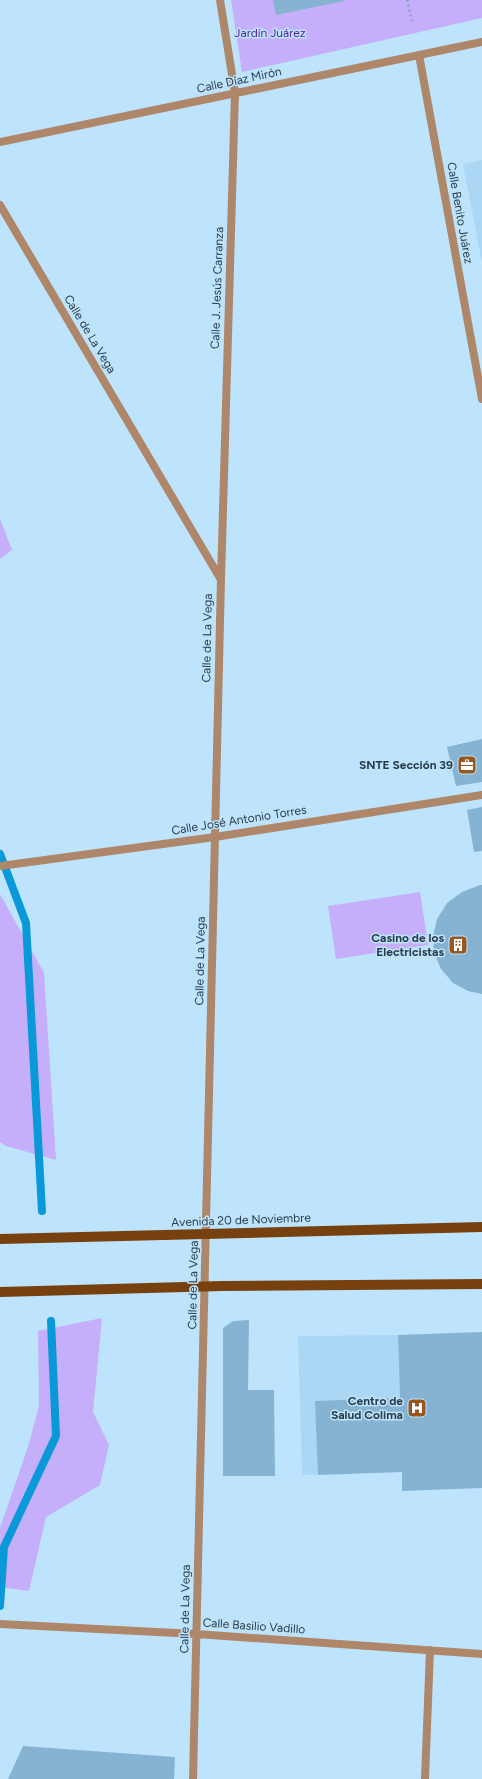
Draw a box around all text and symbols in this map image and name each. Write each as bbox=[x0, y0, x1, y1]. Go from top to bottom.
park label: Jardín Juárez bbox=[234, 26, 306, 40]
street label: Calle Díaz Mirón bbox=[195, 64, 283, 96]
street label: Calle Benito Juárez bbox=[444, 161, 476, 265]
street label: Calle J. Jesús Carranza bbox=[208, 227, 226, 349]
street label: Calle de La Vega bbox=[61, 292, 119, 376]
street label: Calle de La Vega bbox=[199, 593, 215, 683]
office icon: SNTE Sección 39 bbox=[456, 754, 478, 776]
place label: SNTE Sección 39 bbox=[359, 758, 453, 772]
street label: Calle José Antonio Torres bbox=[170, 802, 308, 838]
street label: Calle de La Vega bbox=[192, 916, 208, 1006]
place label: Casino de los Electricistas bbox=[371, 931, 444, 959]
building icon: Casino de los Electricistas bbox=[447, 934, 469, 956]
street label: Avenida 20 de Noviembre bbox=[171, 1211, 311, 1229]
street label: Calle de La Vega bbox=[185, 1240, 201, 1330]
place label: Centro de Salud Colima bbox=[331, 1394, 403, 1422]
hospital icon: Centro de Salud Colima bbox=[406, 1397, 428, 1419]
street label: Calle de La Vega bbox=[177, 1564, 193, 1654]
street label: Calle Basilio Vadillo bbox=[202, 1615, 306, 1637]

